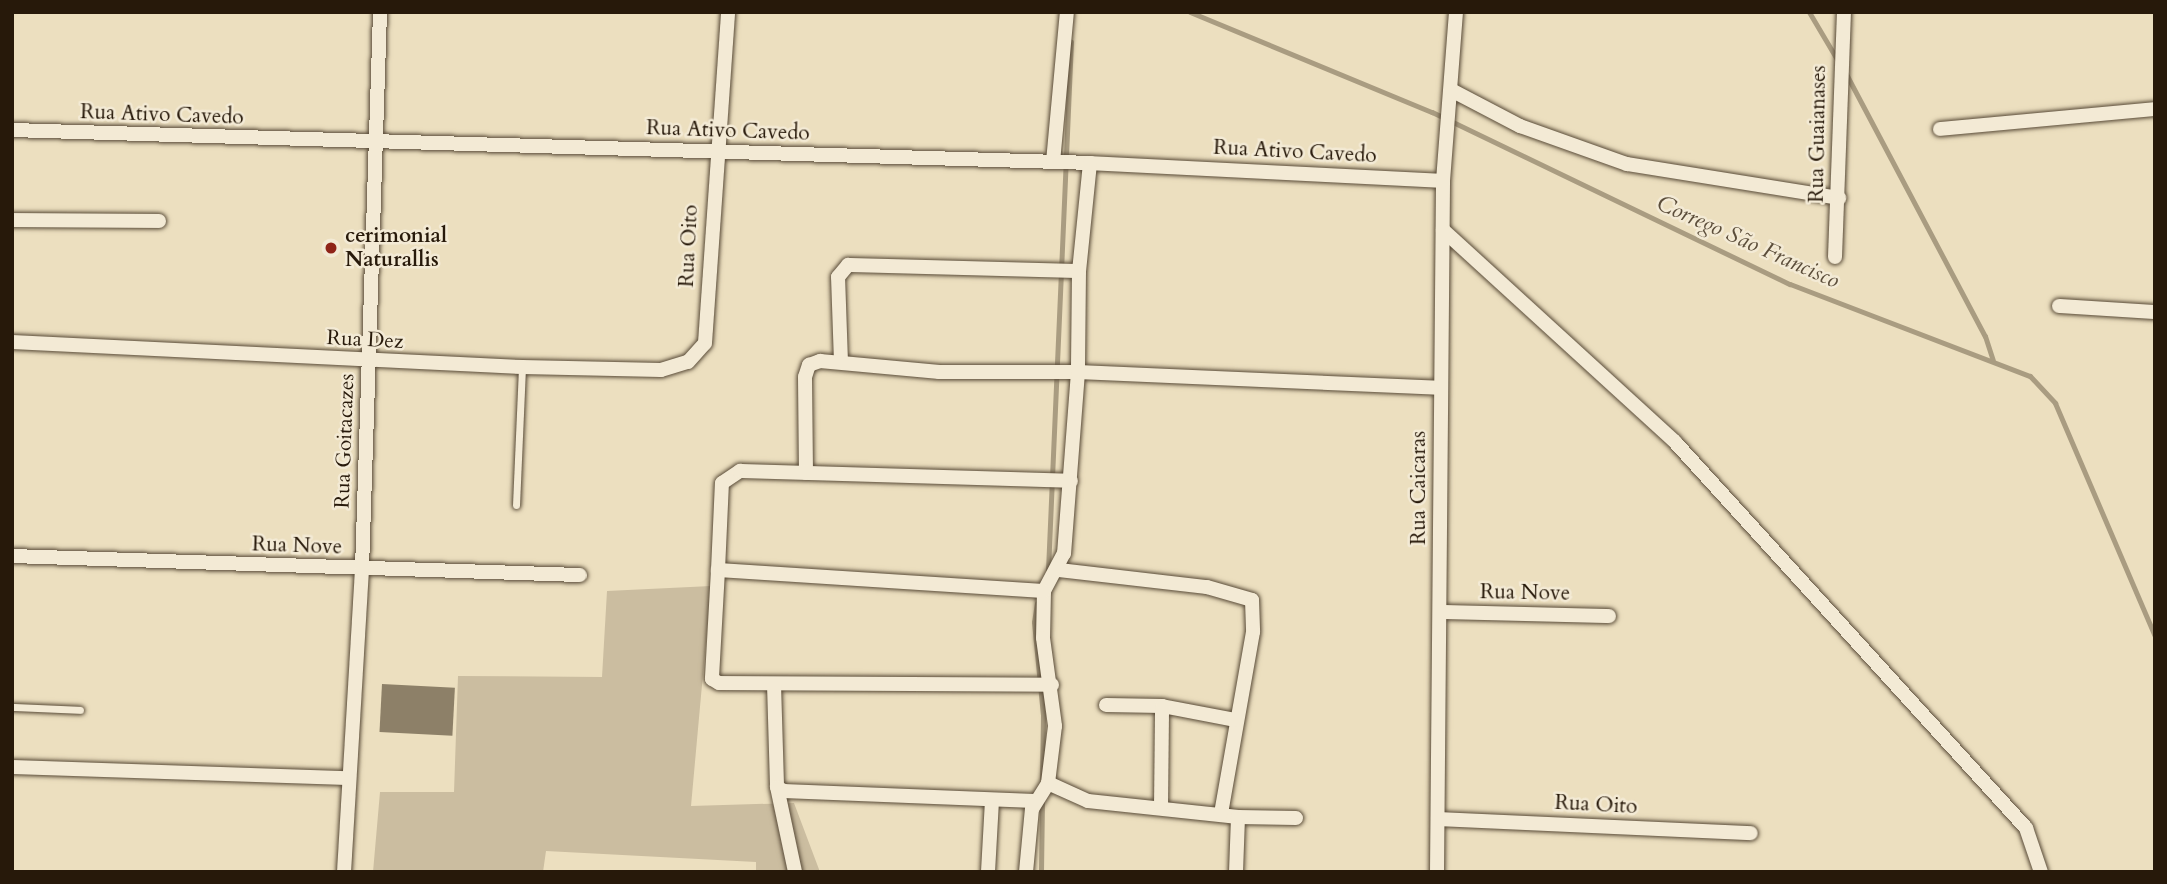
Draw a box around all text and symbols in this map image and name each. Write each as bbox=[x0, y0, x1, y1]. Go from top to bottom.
street label: Rua Guaianases bbox=[1804, 65, 1832, 203]
street label: Rua Ativo Cavedo bbox=[80, 100, 244, 130]
street label: Rua Ativo Cavedo bbox=[646, 116, 810, 146]
street label: Rua Ativo Cavedo bbox=[1213, 135, 1377, 169]
water label: Corrego São Francisco bbox=[1652, 189, 1844, 295]
street label: Rua Oito bbox=[674, 204, 704, 288]
place label: cerimonial Naturallis bbox=[345, 223, 447, 273]
marker: cerimonial Naturallis bbox=[323, 240, 339, 256]
street label: Rua Dez bbox=[326, 325, 404, 355]
street label: Rua Goitacazes bbox=[330, 373, 360, 509]
street label: Rua Caicaras bbox=[1406, 431, 1432, 545]
street label: Rua Nove bbox=[251, 532, 343, 560]
street label: Rua Nove bbox=[1480, 580, 1570, 606]
street label: Rua Oito bbox=[1554, 790, 1638, 820]

